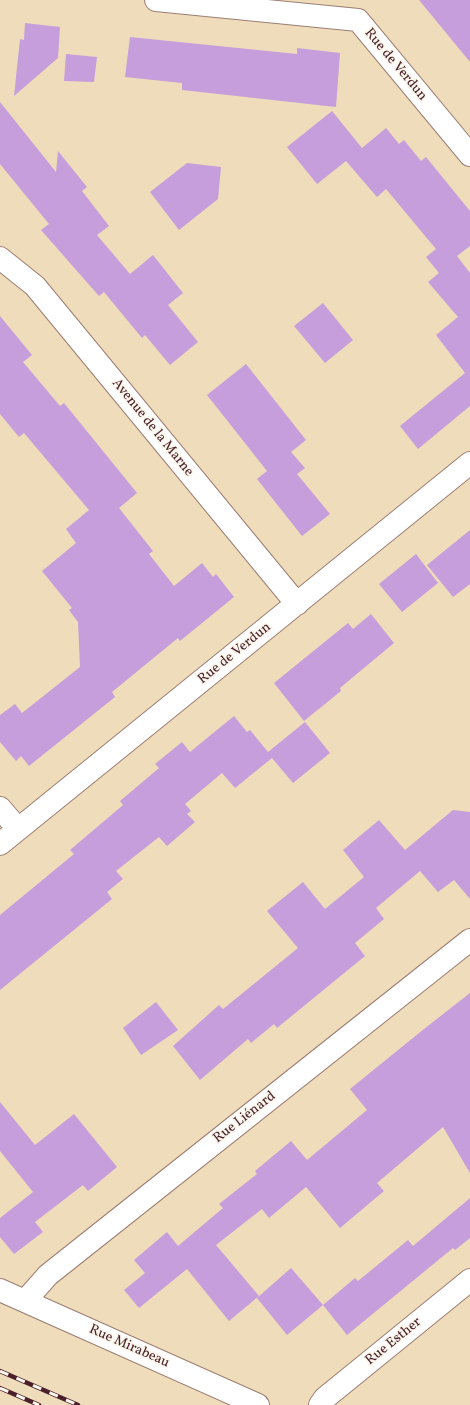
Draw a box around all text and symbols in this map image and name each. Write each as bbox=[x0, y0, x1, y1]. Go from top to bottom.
street label: Rue de Verdun bbox=[360, 25, 430, 105]
street label: Avenue de la Marne bbox=[107, 376, 197, 480]
street label: Rue de Verdun bbox=[195, 619, 275, 689]
street label: Rue Liénard bbox=[210, 1088, 280, 1148]
street label: Rue Esther bbox=[363, 1314, 425, 1370]
street label: Rue Mirabeau bbox=[86, 1322, 172, 1372]

